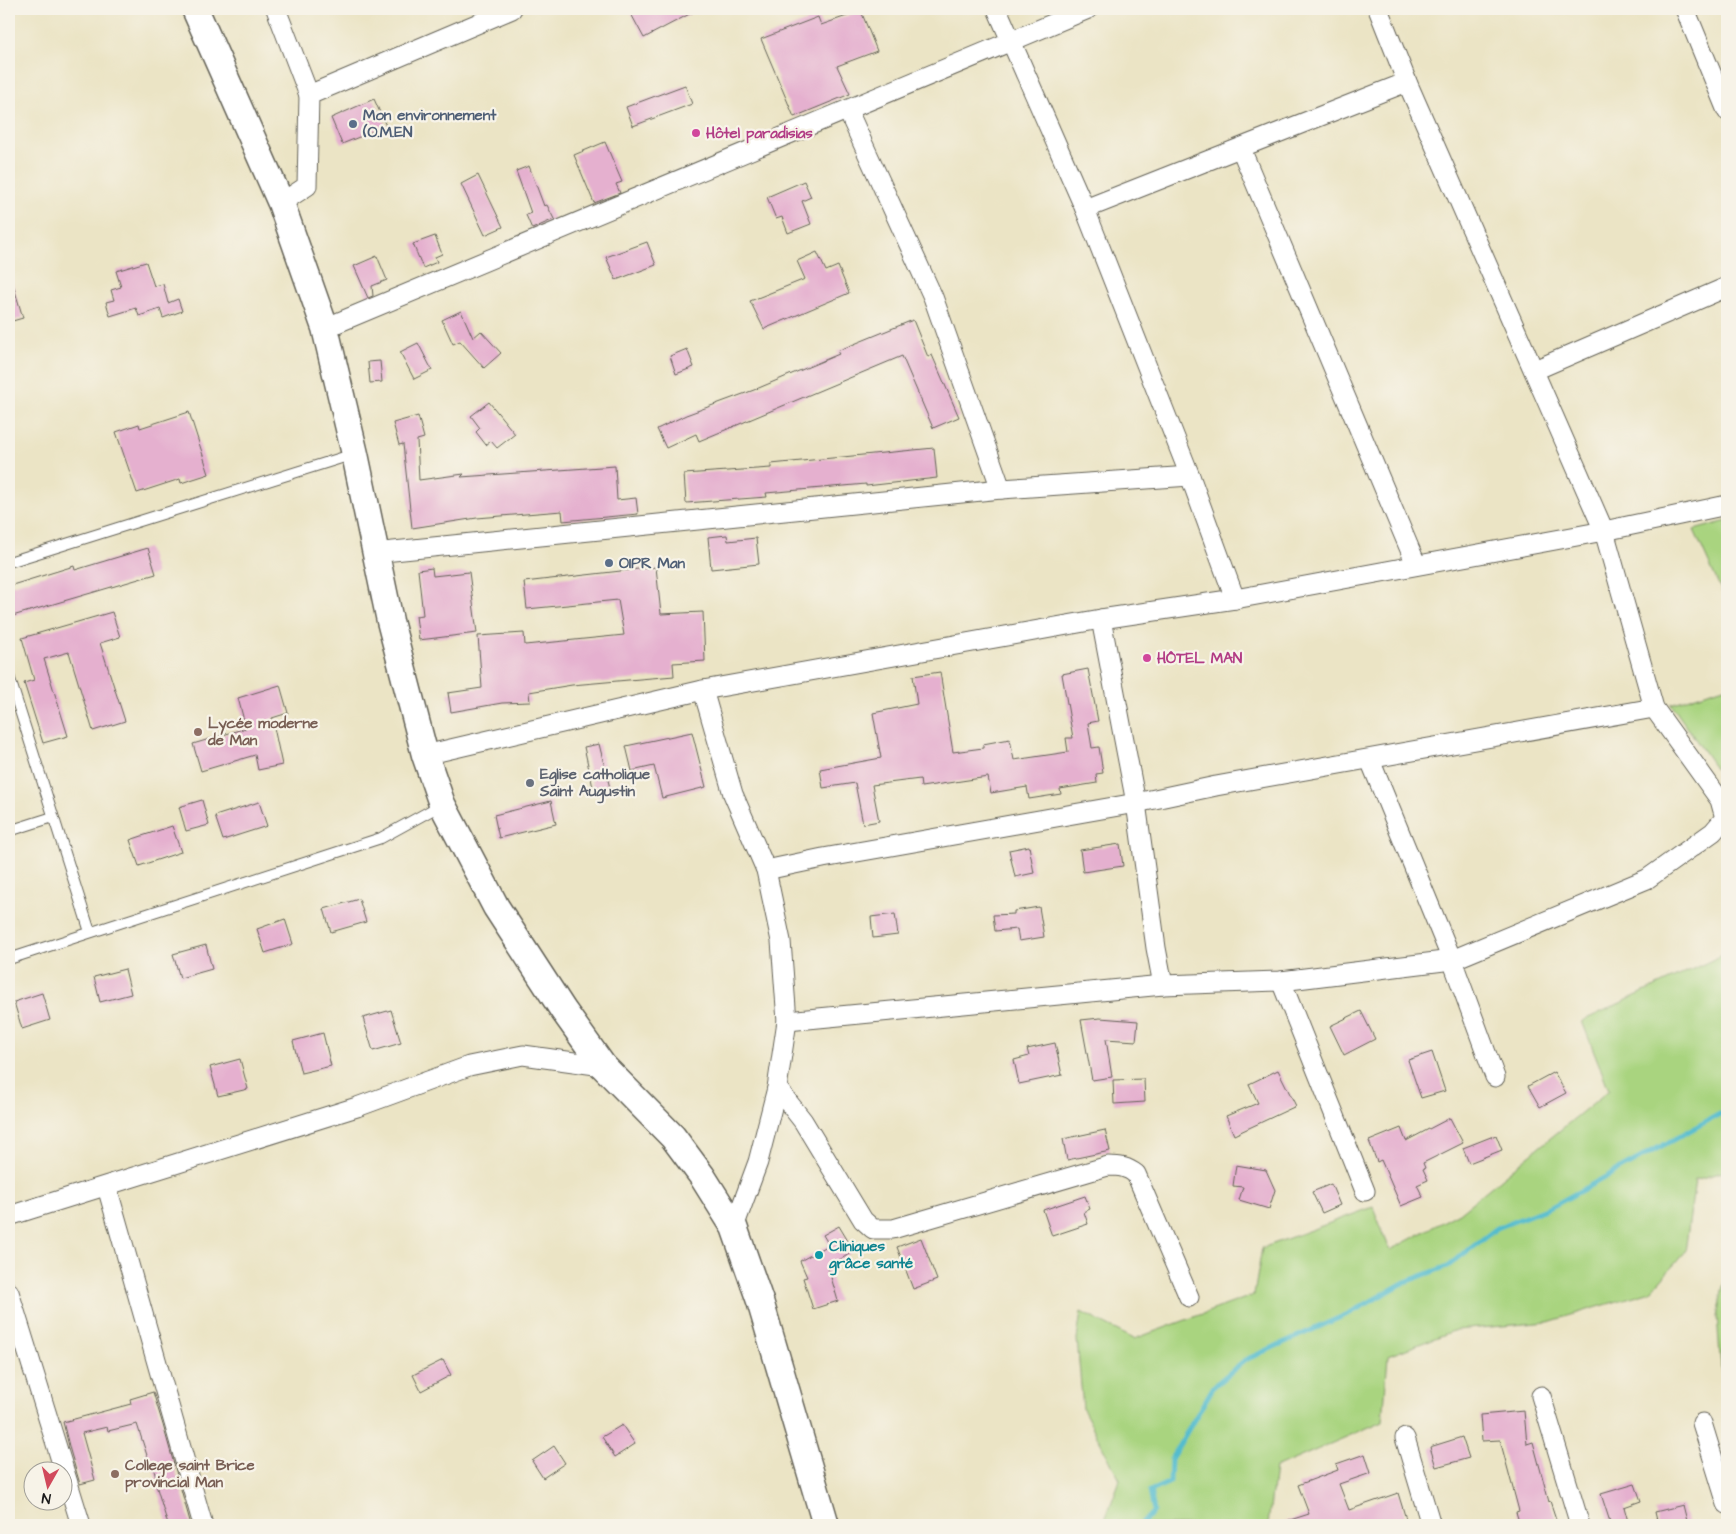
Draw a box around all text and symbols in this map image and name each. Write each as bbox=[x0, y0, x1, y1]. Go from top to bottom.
place label: Mon environnement (O.M.EN bbox=[362, 105, 497, 143]
marker: Mon environnement (O.M.EN bbox=[347, 118, 359, 130]
place label: Hôtel paradisias bbox=[706, 123, 813, 144]
marker: Hôtel paradisias bbox=[690, 127, 702, 139]
place label: OIPR Man bbox=[619, 553, 686, 574]
marker: OIPR Man bbox=[603, 557, 615, 569]
place label: HÔTEL MAN bbox=[1157, 648, 1243, 669]
marker: HÔTEL MAN bbox=[1141, 652, 1153, 664]
place label: Lycée moderne de Man bbox=[207, 713, 318, 751]
marker: Lycée moderne de Man bbox=[192, 726, 204, 738]
place label: Eglise catholique Saint Augustin bbox=[539, 764, 650, 804]
marker: Eglise catholique Saint Augustin bbox=[524, 777, 536, 789]
place label: Cliniques grâce santé bbox=[829, 1236, 913, 1276]
marker: Cliniques grâce santé bbox=[813, 1249, 825, 1261]
place label: College saint Brice provincial Man bbox=[125, 1455, 255, 1493]
north arrow bbox=[22, 1462, 72, 1512]
marker: College saint Brice provincial Man bbox=[109, 1468, 121, 1480]
text: N bbox=[40, 1487, 52, 1508]

